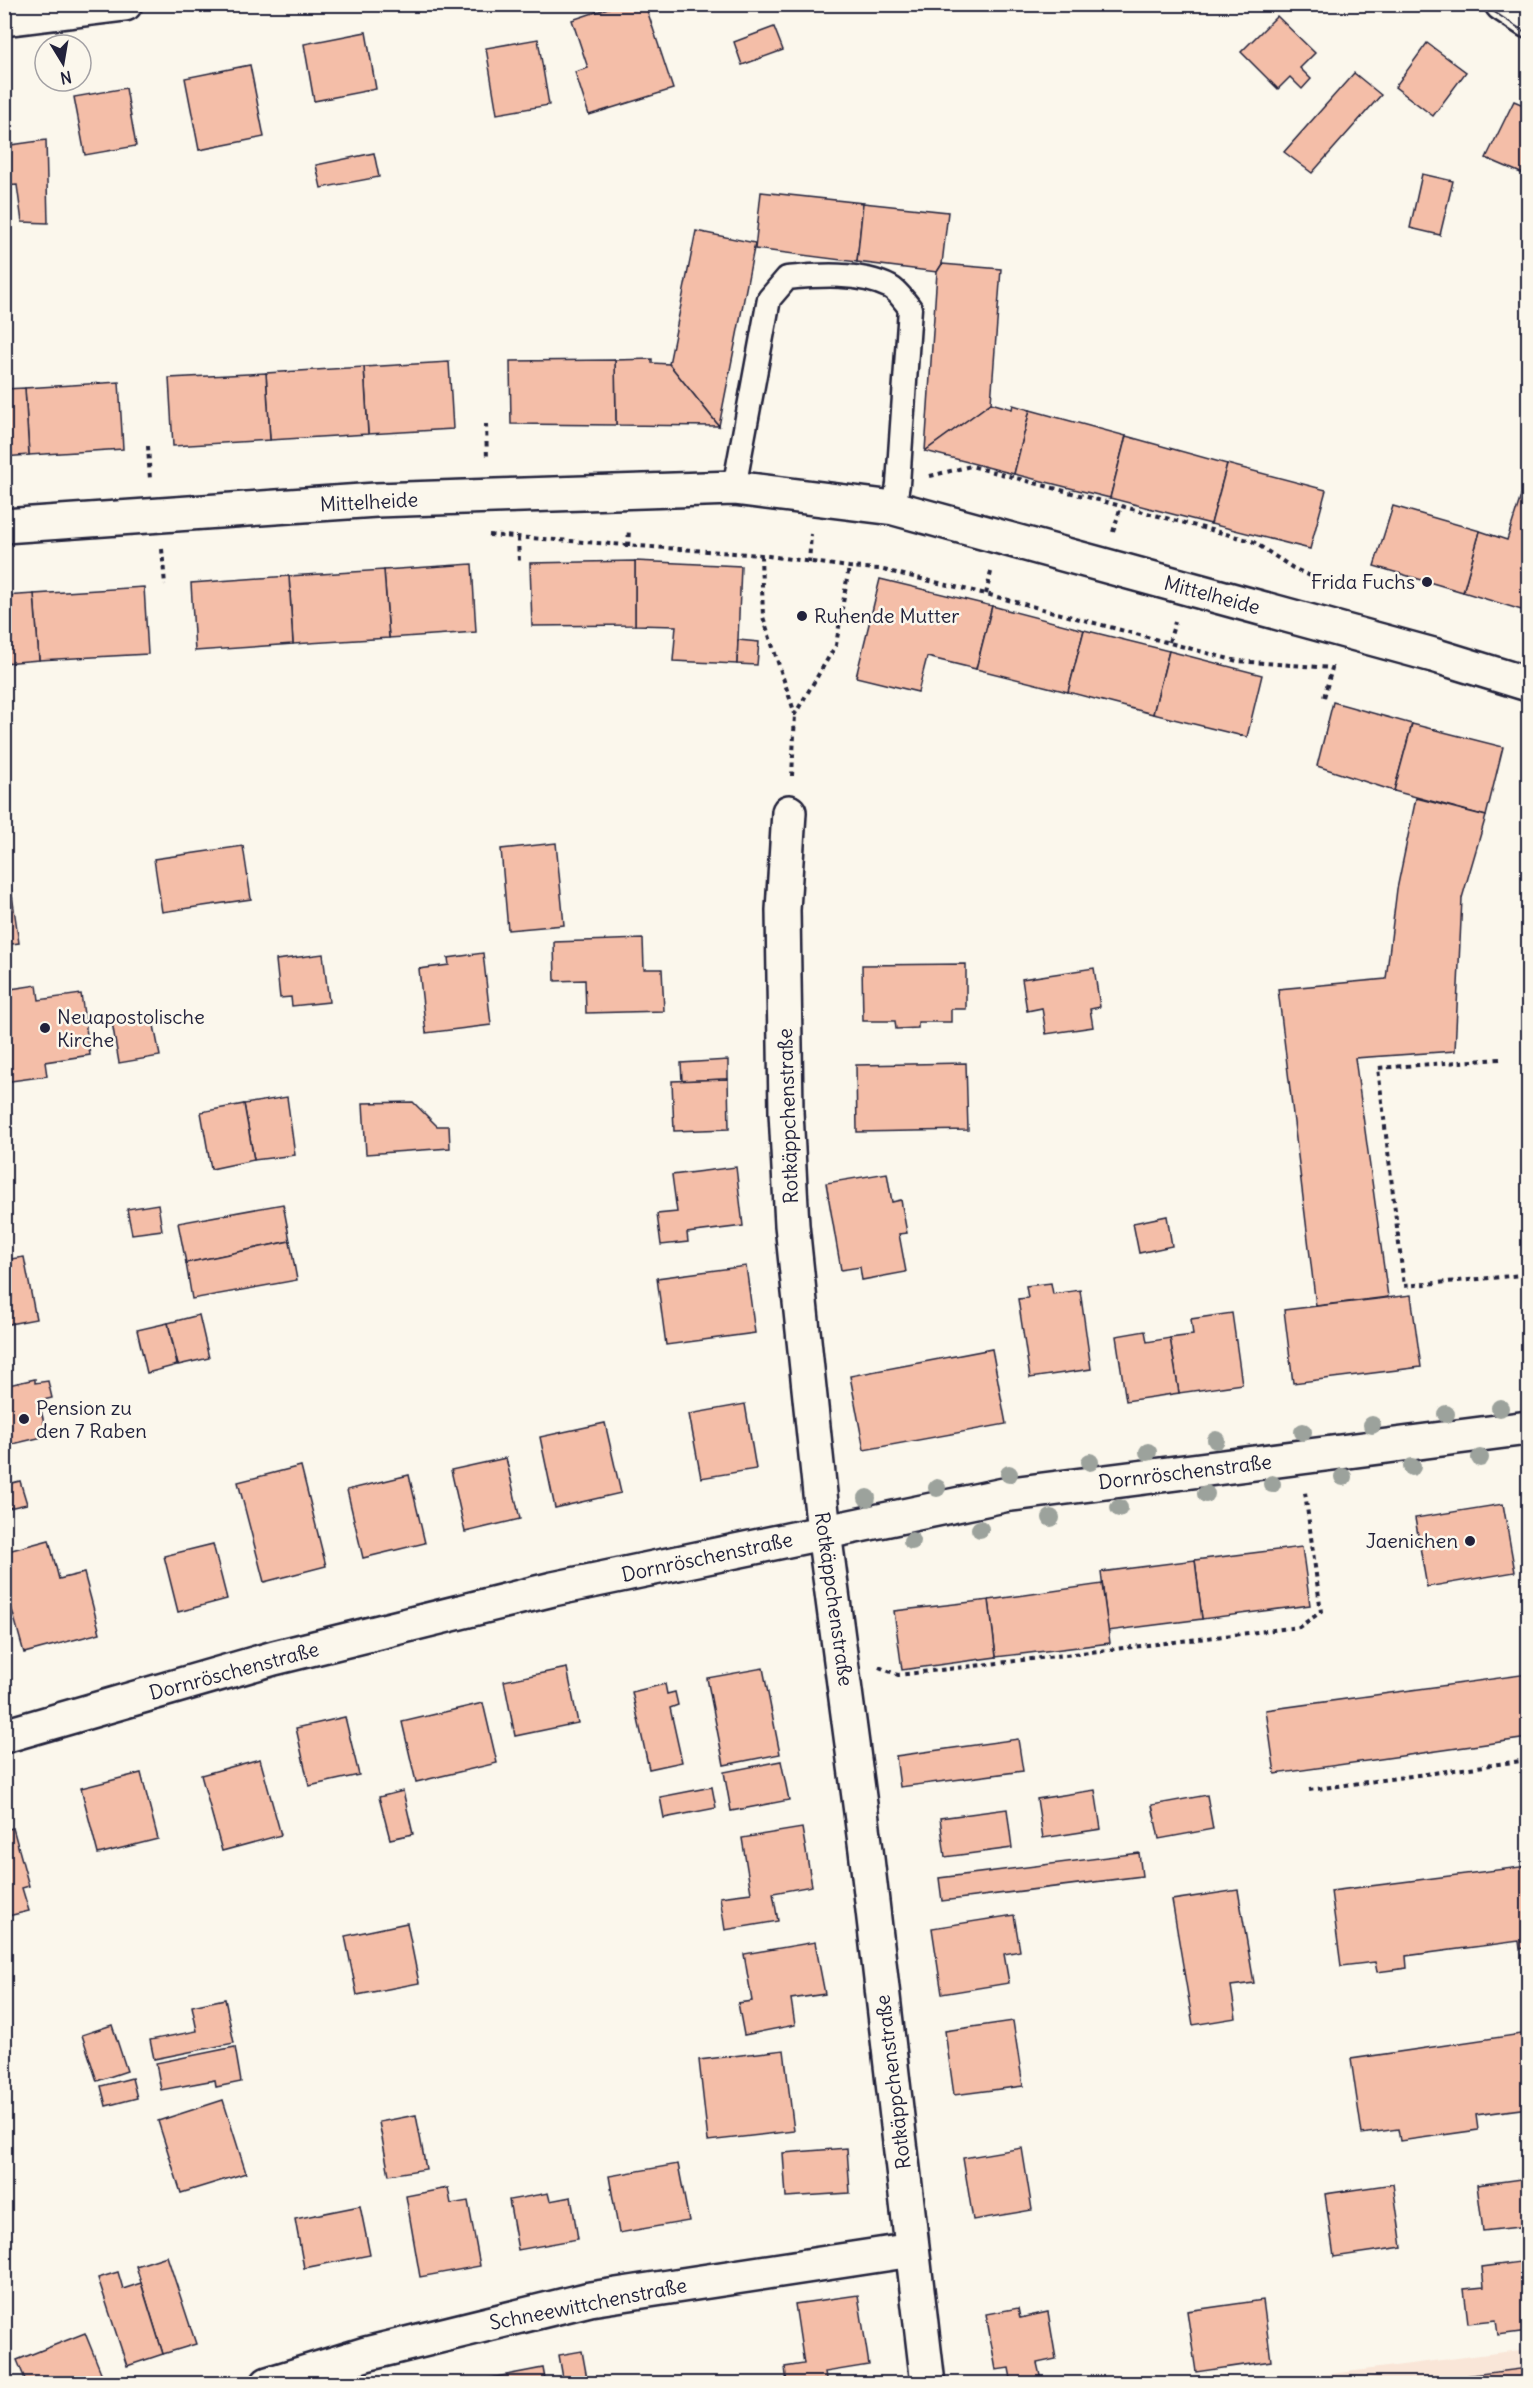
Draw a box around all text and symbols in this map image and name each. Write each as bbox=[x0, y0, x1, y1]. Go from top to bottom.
north arrow bbox=[33, 33, 93, 93]
text: N bbox=[59, 67, 73, 89]
street label: Mittelheide bbox=[319, 486, 419, 517]
place label: Frida Fuchs bbox=[1311, 569, 1415, 594]
street label: Mittelheide bbox=[1161, 570, 1263, 619]
marker: Frida Fuchs bbox=[1420, 575, 1434, 589]
place label: Ruhende Mutter bbox=[814, 603, 959, 628]
marker: Ruhende Mutter bbox=[795, 609, 809, 623]
place label: Neuapostolische Kirche bbox=[57, 1004, 205, 1052]
marker: Neuapostolische Kirche bbox=[38, 1021, 52, 1035]
street label: Rotkäppchenstraße bbox=[772, 1028, 803, 1204]
place label: Pension zu den 7 Raben bbox=[36, 1395, 147, 1443]
marker: Pension zu den 7 Raben bbox=[17, 1412, 31, 1426]
street label: Dornröschenstraße bbox=[1097, 1448, 1273, 1495]
street label: Rotkäppchenstraße bbox=[810, 1510, 859, 1688]
street label: Dornröschenstraße bbox=[619, 1526, 795, 1587]
place label: Jaenichen bbox=[1366, 1528, 1458, 1553]
marker: Jaenichen bbox=[1463, 1534, 1477, 1548]
street label: Dornröschenstraße bbox=[146, 1636, 321, 1705]
street label: Rotkäppchenstraße bbox=[869, 1993, 916, 2171]
street label: Schneewittchenstraße bbox=[487, 2272, 689, 2335]

